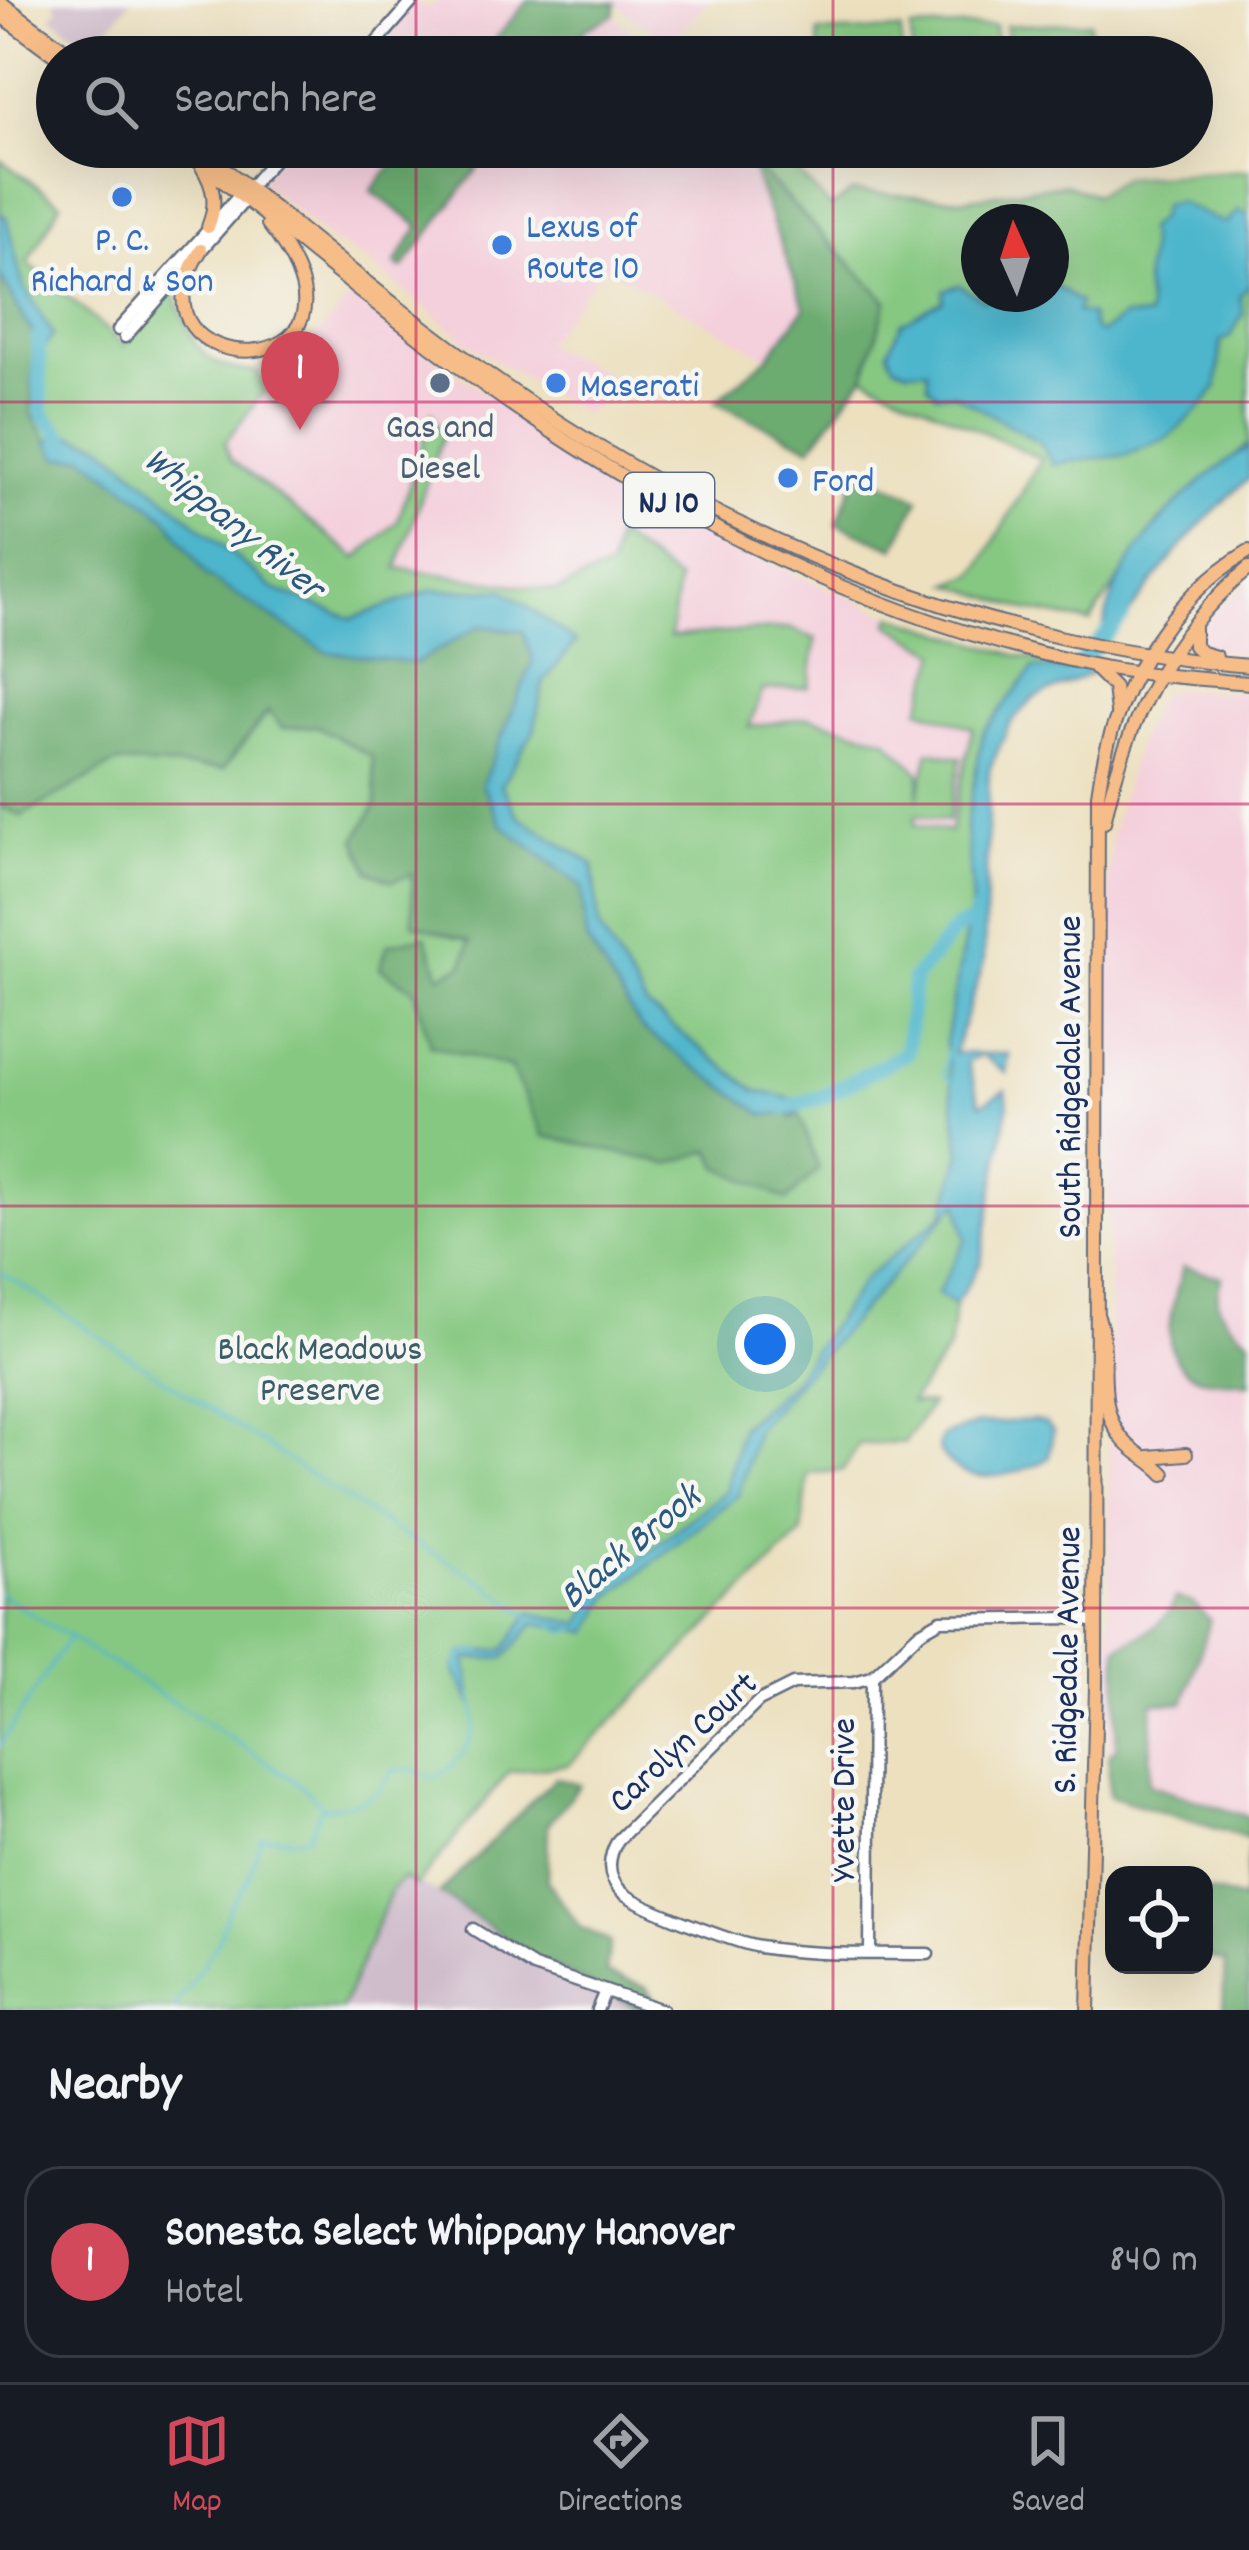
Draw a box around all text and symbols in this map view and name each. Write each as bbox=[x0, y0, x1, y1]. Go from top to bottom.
search box bbox=[36, 36, 1213, 168]
icon: search bbox=[78, 69, 144, 135]
text: Search here bbox=[174, 70, 377, 134]
marker: P. C. Richard & Son bbox=[109, 184, 135, 210]
place label: Lexus of Route 10 bbox=[526, 204, 640, 297]
north arrow bbox=[961, 204, 1069, 312]
place label: P. C. Richard & Son bbox=[30, 217, 214, 310]
marker: Lexus of Route 10 bbox=[489, 232, 515, 258]
pin: 1 bbox=[261, 331, 339, 430]
place label: Maserati bbox=[580, 363, 699, 415]
marker: Gas and Diesel bbox=[427, 370, 453, 396]
marker: Maserati bbox=[543, 370, 569, 396]
place label: Gas and Diesel bbox=[386, 404, 494, 497]
water label: Whippany River bbox=[130, 436, 338, 619]
place label: Ford bbox=[812, 458, 874, 510]
marker: Ford bbox=[775, 465, 801, 491]
road number: NJ 10 bbox=[624, 473, 714, 527]
street label: South Ridgedale Avenue bbox=[1047, 916, 1099, 1238]
your location bbox=[735, 1314, 795, 1374]
park label: Black Meadows Preserve bbox=[217, 1326, 423, 1419]
water label: Black Brook bbox=[549, 1471, 717, 1625]
street label: S. Ridgedale Avenue bbox=[1042, 1526, 1098, 1794]
street label: Carolyn Court bbox=[599, 1661, 772, 1828]
street label: Yvette Drive bbox=[821, 1718, 873, 1882]
map controls bbox=[1105, 1866, 1213, 1974]
button: locate bbox=[1105, 1866, 1213, 1974]
text: Nearby bbox=[48, 2052, 181, 2124]
text: Sonesta Select Whippany Hanover bbox=[165, 2203, 734, 2267]
text: 1 bbox=[86, 2235, 94, 2290]
text: 840 m bbox=[1109, 2235, 1198, 2290]
text: Hotel bbox=[165, 2267, 243, 2322]
tab: Map bbox=[164, 2408, 230, 2527]
tab: Directions bbox=[558, 2408, 683, 2527]
tab: Saved bbox=[1011, 2408, 1085, 2527]

